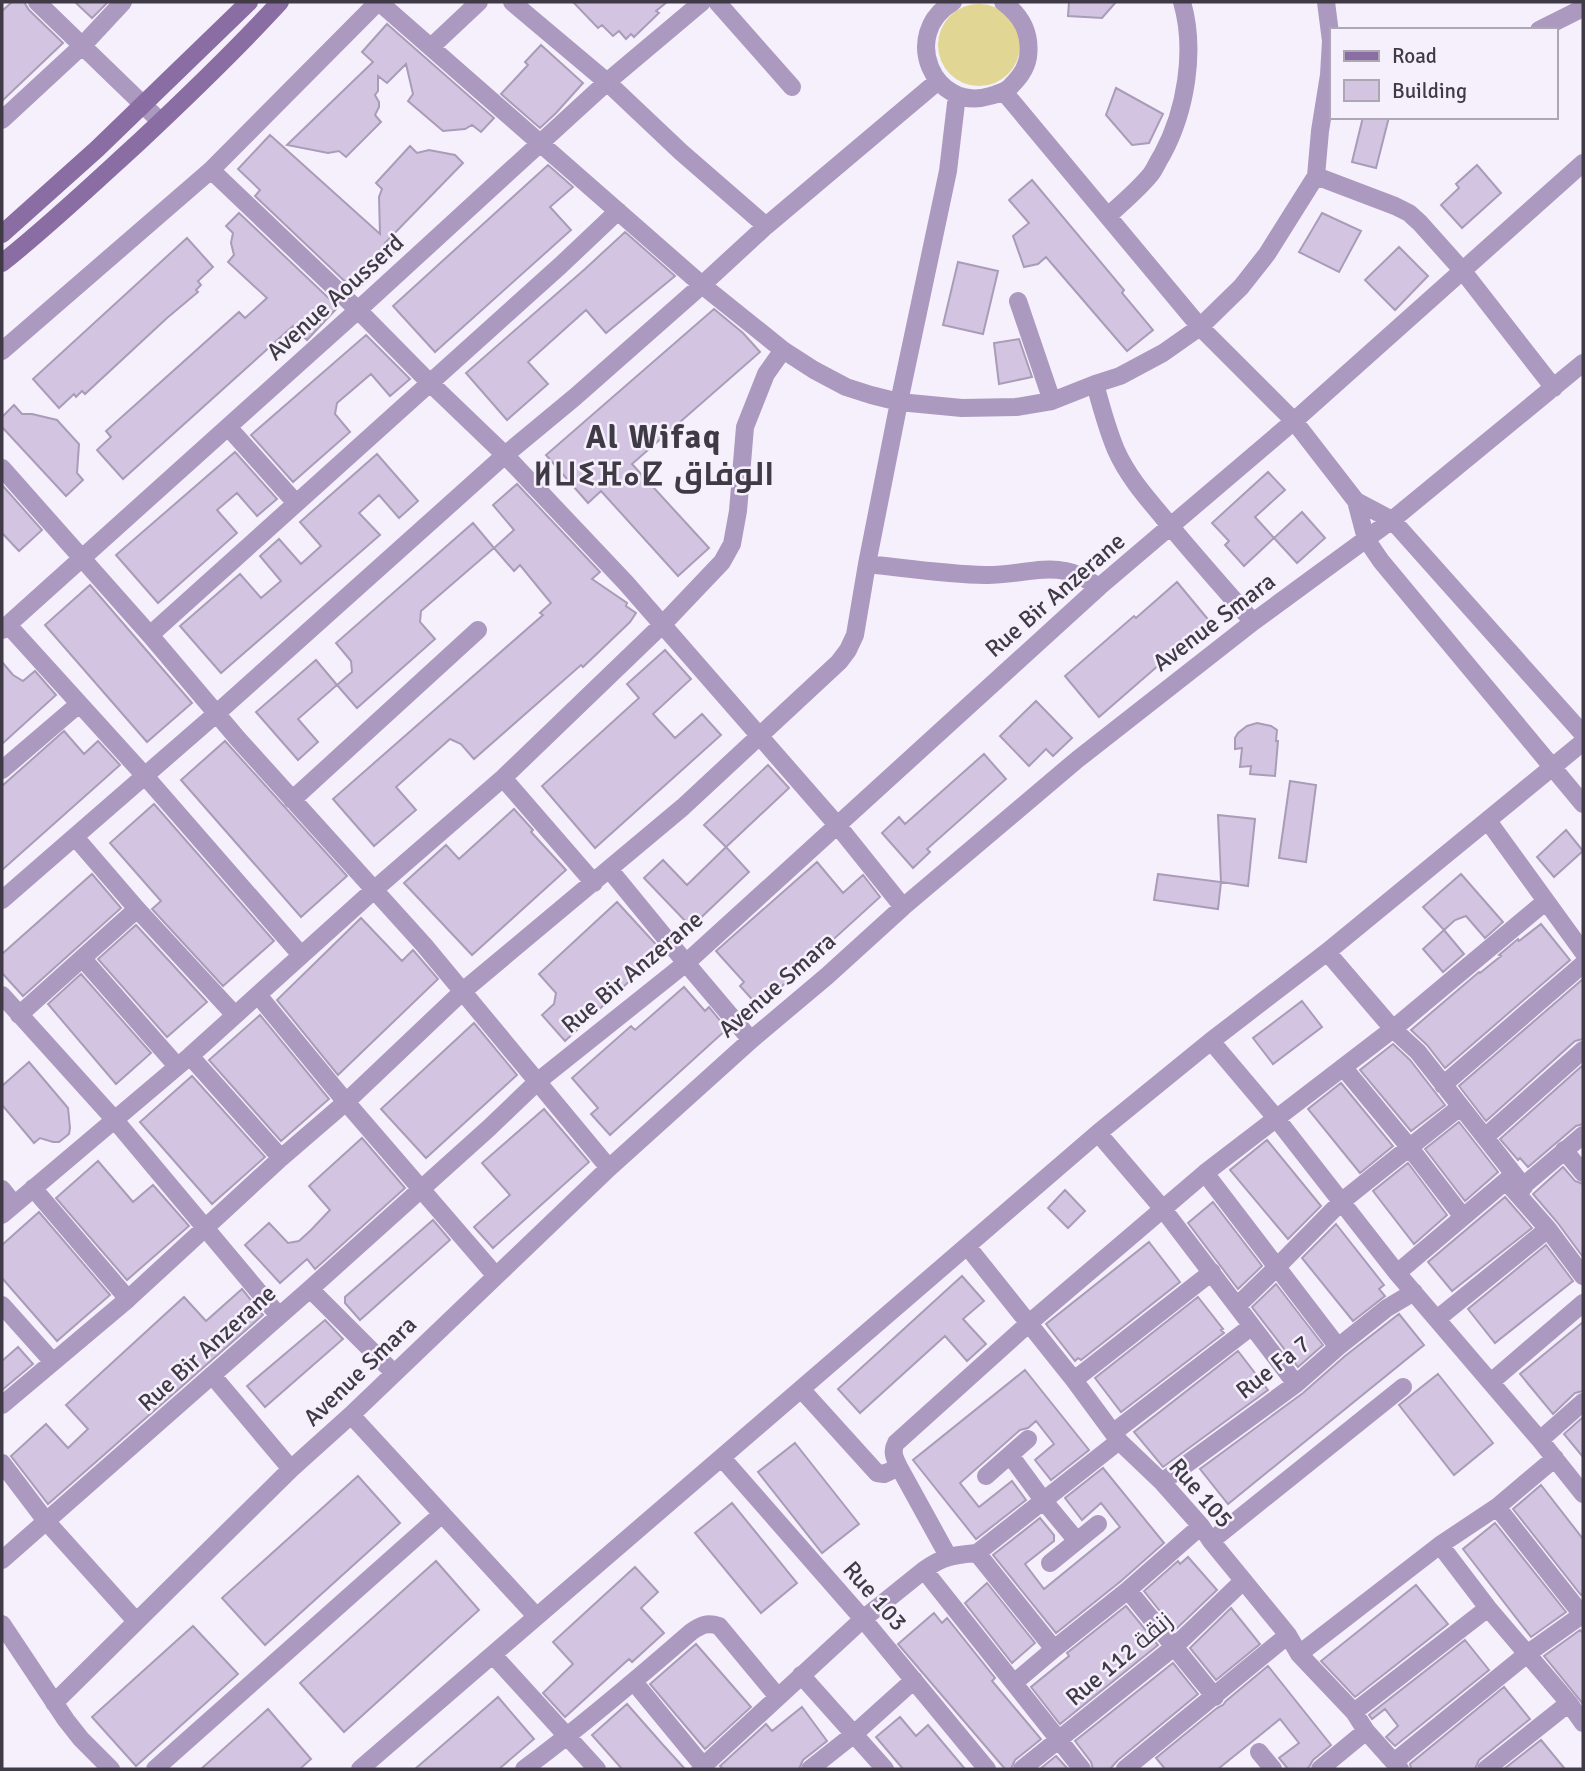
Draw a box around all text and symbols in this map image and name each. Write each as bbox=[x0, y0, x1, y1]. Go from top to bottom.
legend bbox=[1330, 28, 1557, 119]
text: Road bbox=[1392, 43, 1437, 69]
text: Building bbox=[1392, 78, 1467, 104]
street label: Avenue Aousserd bbox=[260, 227, 410, 367]
district label: Al Wifaq ⵍⵡⵉⴼⴰⵇ الوفاق bbox=[534, 418, 774, 494]
street label: Rue Bir Anzerane bbox=[979, 526, 1131, 664]
street label: Avenue Smara bbox=[1147, 566, 1281, 678]
street label: Rue Bir Anzerane bbox=[555, 904, 709, 1040]
street label: Avenue Smara bbox=[712, 926, 842, 1044]
street label: Rue Bir Anzerane bbox=[132, 1278, 282, 1418]
street label: Avenue Smara bbox=[297, 1310, 423, 1432]
street label: Rue Fa 7 bbox=[1230, 1329, 1316, 1405]
street label: Rue 105 bbox=[1162, 1452, 1240, 1534]
street label: Rue 103 bbox=[836, 1555, 914, 1637]
street label: Rue 112 زنقة bbox=[1059, 1606, 1179, 1712]

